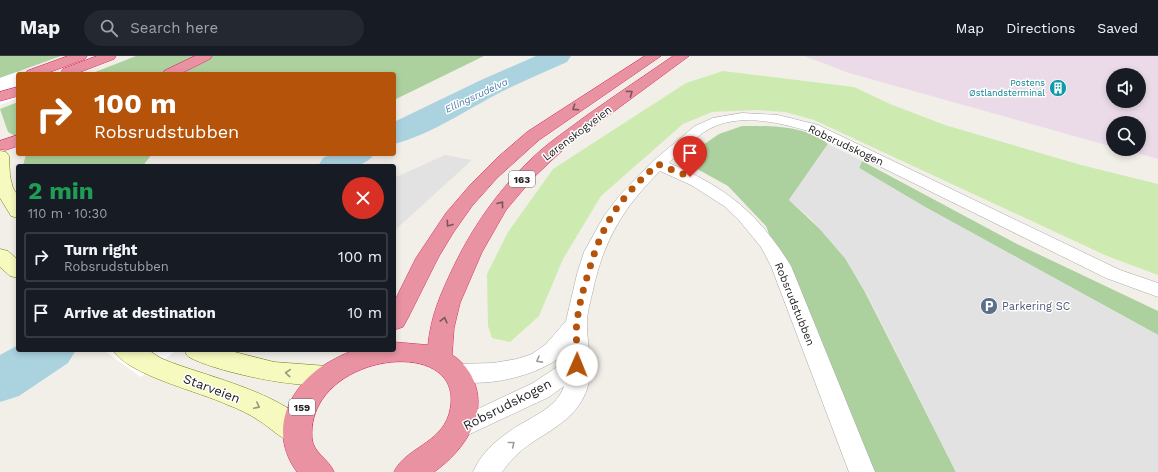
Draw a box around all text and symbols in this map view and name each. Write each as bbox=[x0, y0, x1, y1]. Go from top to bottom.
search box bbox=[84, 10, 364, 46]
text: Map bbox=[20, 16, 60, 39]
icon: search bbox=[98, 17, 120, 39]
text: Search here bbox=[130, 19, 218, 37]
text: Map bbox=[956, 20, 984, 36]
text: Directions bbox=[1006, 20, 1075, 36]
text: Saved bbox=[1097, 20, 1138, 36]
map controls bbox=[1106, 68, 1146, 156]
button: sound bbox=[1106, 68, 1146, 108]
water label: Ellingsrudelva bbox=[443, 76, 509, 115]
place label: Postens Østlandsterminal bbox=[969, 78, 1045, 98]
building icon: Postens Østlandsterminal bbox=[1048, 78, 1068, 98]
text: 100 m bbox=[94, 87, 177, 120]
icon: right bbox=[28, 88, 80, 140]
one-way arrow bbox=[626, 91, 633, 98]
street label: Lørenskogveien bbox=[540, 103, 614, 164]
one-way arrow bbox=[572, 103, 579, 110]
button: search bbox=[1106, 116, 1146, 156]
text: Robsrudstubben bbox=[94, 121, 239, 142]
street label: Robsrudskogen bbox=[806, 122, 886, 169]
pin bbox=[673, 136, 707, 177]
icon: arrive bbox=[679, 142, 701, 164]
road number: 163 bbox=[509, 171, 535, 187]
text: 2 min bbox=[28, 177, 94, 205]
button: close bbox=[342, 177, 384, 219]
one-way arrow bbox=[496, 202, 503, 209]
text: 110 m · 10:30 bbox=[28, 206, 107, 221]
one-way arrow bbox=[446, 220, 454, 227]
text: Turn right bbox=[64, 241, 137, 259]
icon: right bbox=[30, 246, 52, 268]
text: 100 m bbox=[338, 248, 382, 266]
text: Robsrudstubben bbox=[64, 259, 169, 274]
street label: Robsrudstubben bbox=[772, 261, 817, 348]
parking icon: Parkering SC bbox=[979, 296, 999, 316]
place label: Parkering SC bbox=[1002, 300, 1071, 313]
icon: arrive bbox=[30, 302, 52, 324]
text: Arrive at destination bbox=[64, 304, 216, 322]
text: 10 m bbox=[347, 304, 382, 322]
one-way arrow bbox=[439, 317, 447, 324]
position arrow bbox=[556, 344, 598, 386]
one-way arrow bbox=[536, 355, 543, 362]
one-way arrow bbox=[285, 369, 291, 378]
street label: Starveien bbox=[181, 371, 242, 406]
street label: Robsrudskogen bbox=[461, 376, 554, 433]
road number: 159 bbox=[289, 399, 315, 415]
one-way arrow bbox=[252, 401, 260, 408]
one-way arrow bbox=[508, 441, 515, 448]

